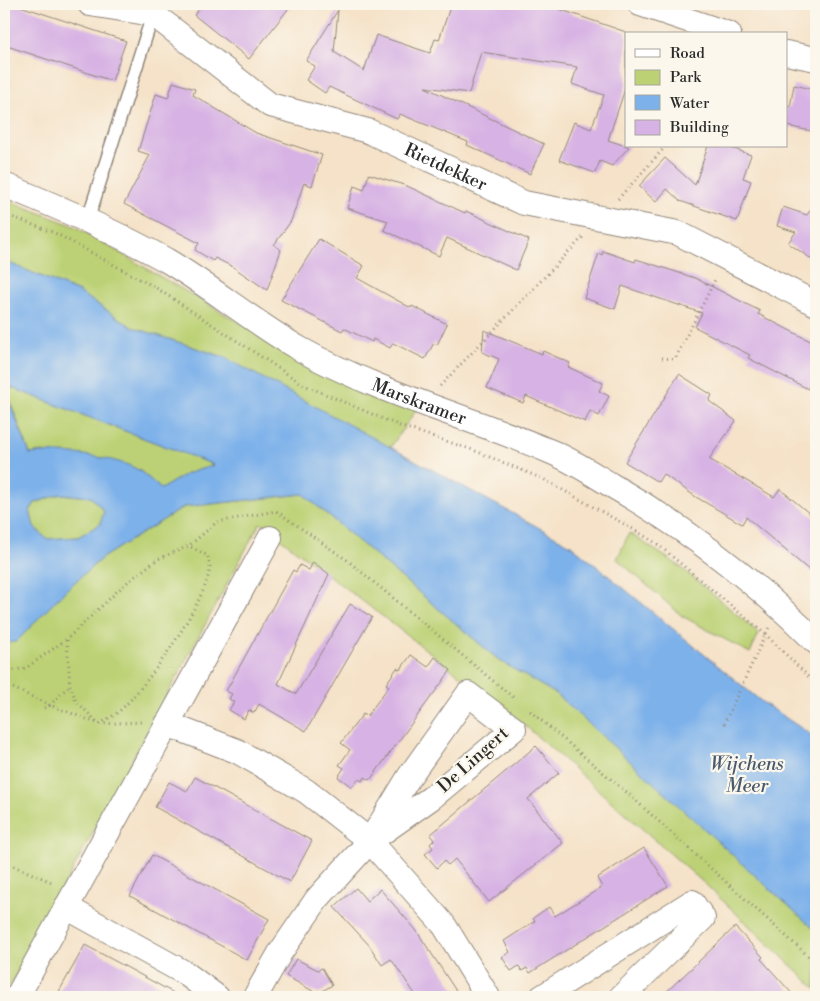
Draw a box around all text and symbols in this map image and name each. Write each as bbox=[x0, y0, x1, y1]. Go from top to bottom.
legend bbox=[625, 32, 788, 148]
text: Road bbox=[670, 44, 705, 63]
text: Park bbox=[670, 68, 702, 87]
text: Water bbox=[669, 94, 710, 113]
text: Building bbox=[669, 118, 729, 137]
street label: Rietdekker bbox=[401, 138, 491, 196]
street label: Marskramer bbox=[368, 373, 470, 430]
street label: De Lingert bbox=[433, 722, 514, 798]
water label: Wijchens Meer bbox=[710, 752, 784, 798]

